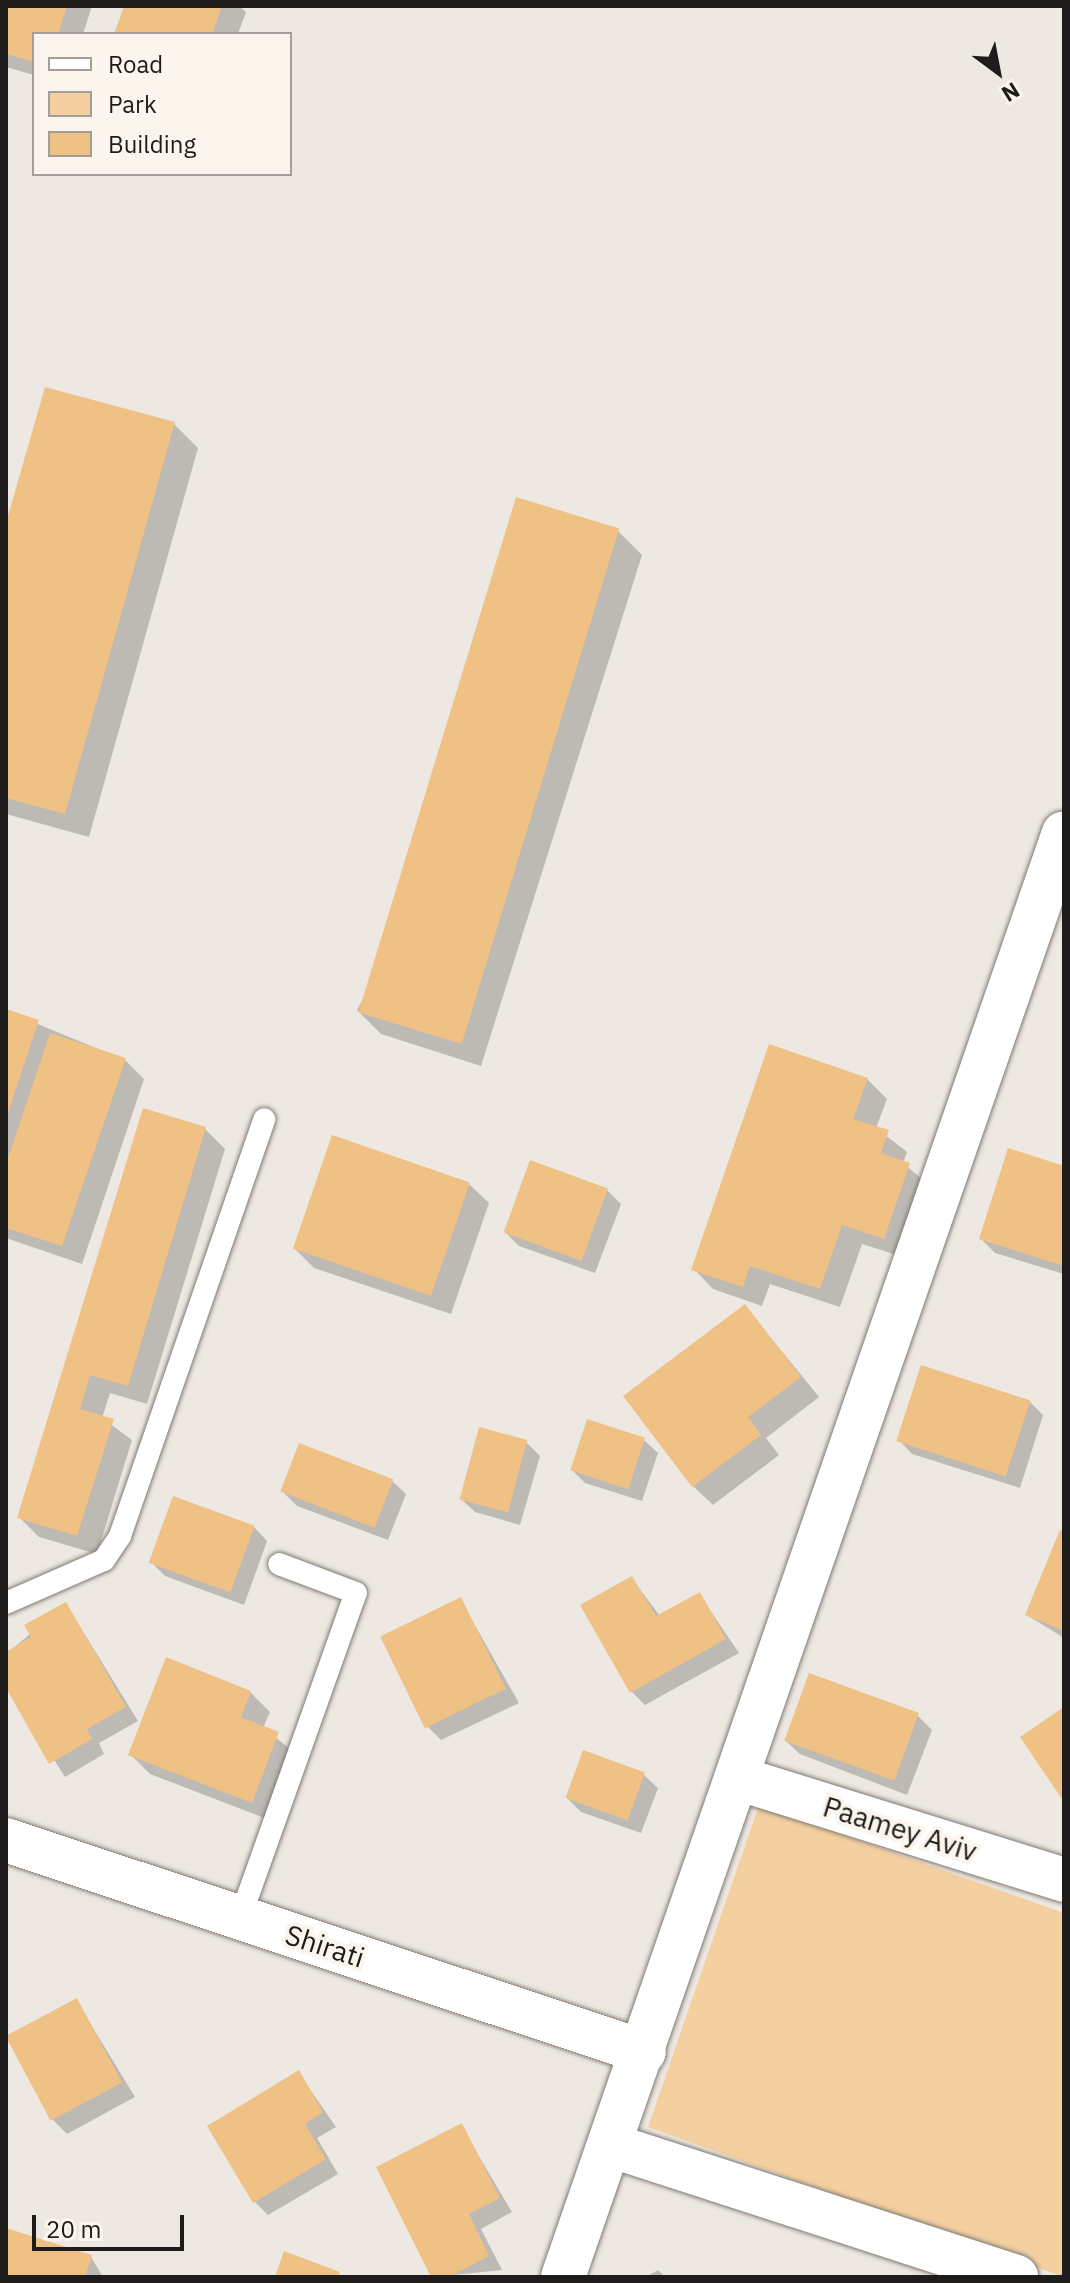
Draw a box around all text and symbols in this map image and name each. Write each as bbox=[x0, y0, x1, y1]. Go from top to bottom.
legend bbox=[32, 32, 292, 176]
north arrow bbox=[958, 32, 1038, 112]
text: Road bbox=[108, 48, 163, 80]
text: N bbox=[997, 76, 1025, 109]
text: Park bbox=[108, 88, 157, 120]
text: Building bbox=[108, 128, 196, 160]
street label: Paamey Aviv bbox=[819, 1790, 981, 1868]
street label: Shirati bbox=[281, 1917, 369, 1975]
scale bar bbox=[36, 2199, 188, 2249]
text: 20 m bbox=[46, 2213, 101, 2245]

